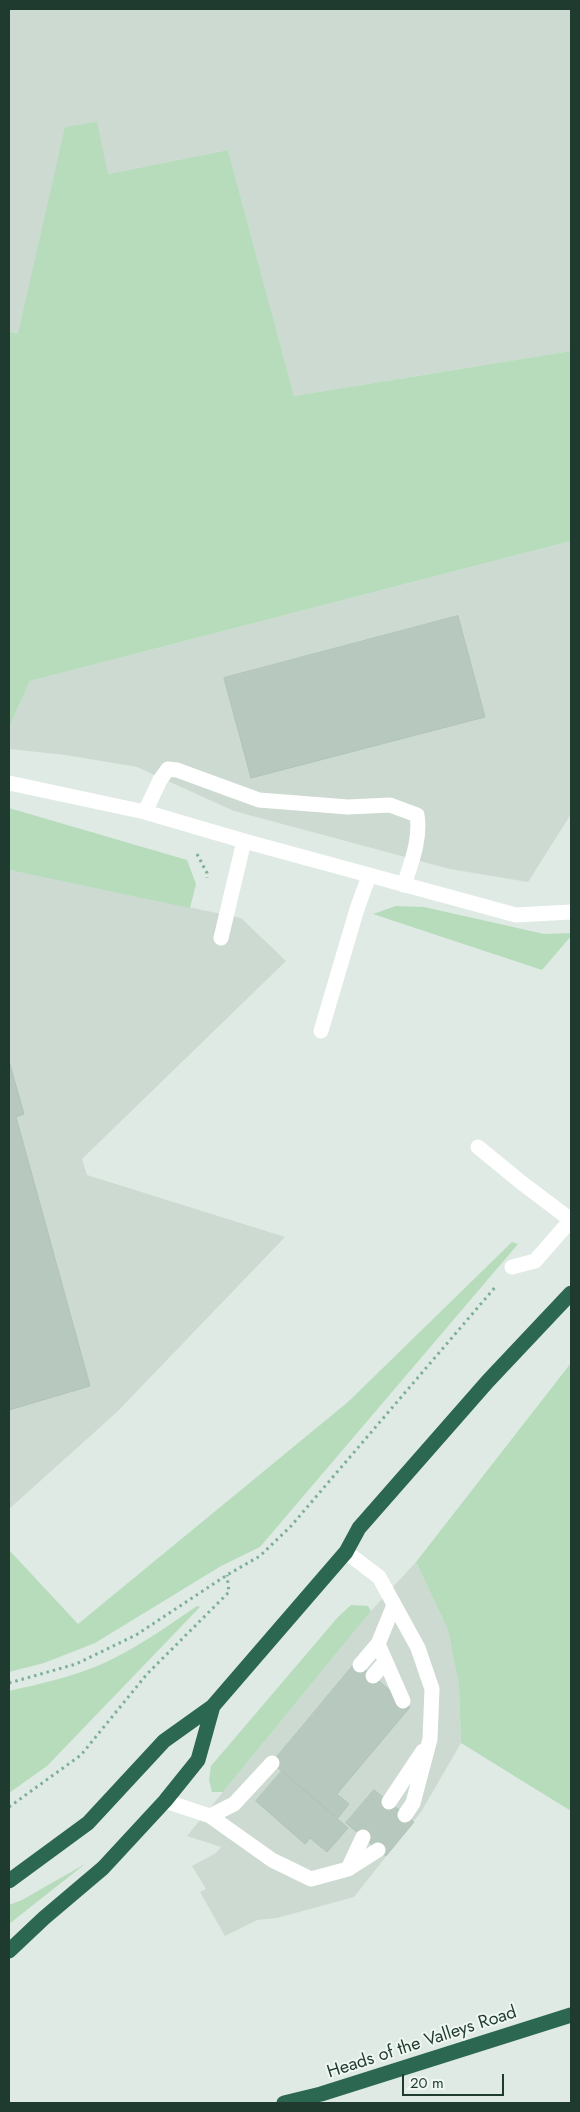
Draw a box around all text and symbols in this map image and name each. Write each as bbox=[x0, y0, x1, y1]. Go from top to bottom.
street label: Heads of the Valleys Road bbox=[325, 2002, 519, 2084]
scale bar bbox=[405, 2064, 508, 2096]
text: 20 m bbox=[410, 2072, 444, 2094]

